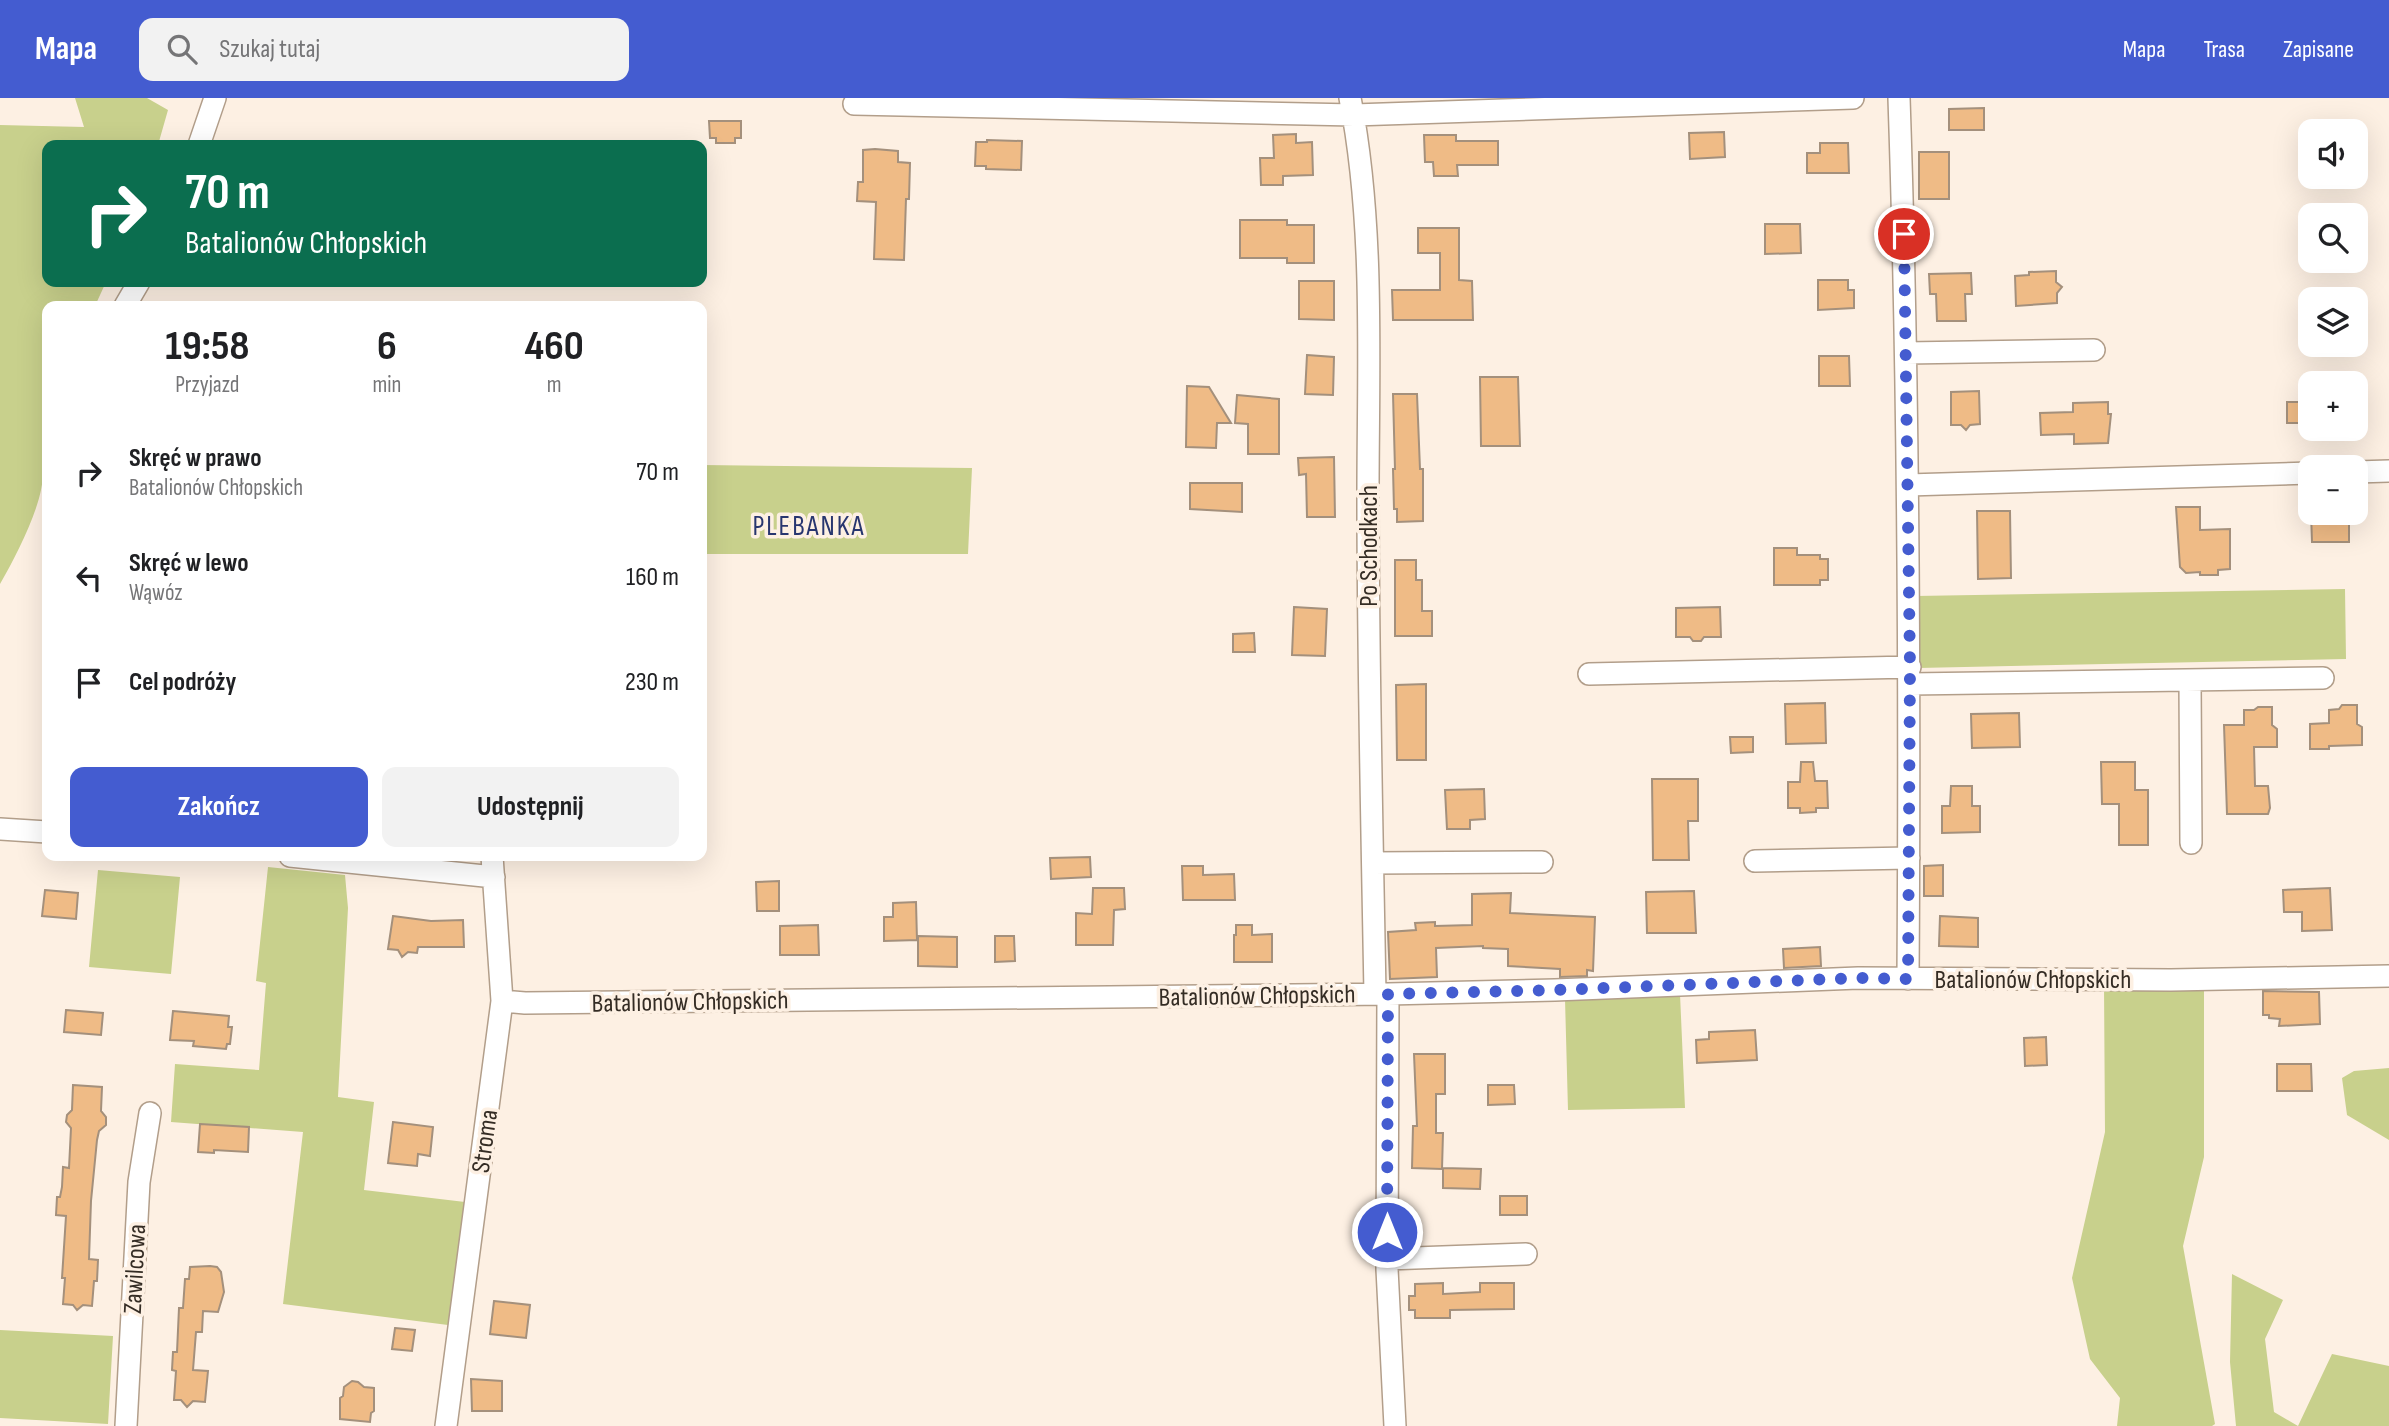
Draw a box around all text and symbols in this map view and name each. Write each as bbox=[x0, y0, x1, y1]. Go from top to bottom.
search box bbox=[139, 18, 629, 81]
text: Mapa bbox=[35, 29, 97, 69]
icon: search bbox=[163, 30, 201, 68]
text: Szukaj tutaj bbox=[219, 34, 320, 65]
text: Mapa bbox=[2123, 35, 2166, 64]
text: Trasa bbox=[2204, 35, 2245, 64]
text: Zapisane bbox=[2283, 35, 2354, 64]
map controls bbox=[2298, 119, 2368, 525]
button: sound bbox=[2298, 119, 2368, 189]
text: 70 m bbox=[185, 164, 270, 223]
icon: right bbox=[70, 168, 161, 259]
button: search bbox=[2298, 203, 2368, 273]
pin bbox=[1874, 204, 1934, 264]
icon: arrive bbox=[1885, 215, 1923, 253]
text: Batalionów Chłopskich bbox=[185, 224, 427, 263]
button: layers bbox=[2298, 287, 2368, 357]
text: 19:58 bbox=[165, 321, 249, 372]
text: 6 bbox=[377, 321, 397, 372]
text: 460 bbox=[524, 321, 584, 372]
text: Przyjazd bbox=[175, 371, 239, 399]
text: min bbox=[372, 371, 401, 399]
text: m bbox=[547, 371, 562, 399]
button: + bbox=[2298, 371, 2368, 441]
text: Skręć w prawo bbox=[129, 443, 262, 474]
icon: right bbox=[70, 454, 108, 492]
button: − bbox=[2298, 455, 2368, 525]
text: 70 m bbox=[636, 457, 679, 488]
text: Batalionów Chłopskich bbox=[129, 474, 303, 502]
street label: Po Schodkach bbox=[1354, 485, 1385, 607]
district label: PLEBANKA bbox=[752, 510, 866, 543]
text: Skręć w lewo bbox=[129, 548, 249, 579]
icon: left bbox=[70, 559, 108, 597]
text: 160 m bbox=[626, 562, 679, 593]
text: Wąwóz bbox=[129, 579, 183, 607]
icon: arrive bbox=[70, 664, 108, 702]
text: Cel podróży bbox=[129, 667, 236, 698]
text: 230 m bbox=[625, 667, 679, 698]
button: Zakończ bbox=[70, 767, 368, 847]
button: Udostępnij bbox=[382, 767, 679, 847]
street label: Batalionów Chłopskich bbox=[1935, 965, 2131, 996]
street label: Batalionów Chłopskich bbox=[1158, 979, 1356, 1014]
street label: Batalionów Chłopskich bbox=[591, 985, 789, 1020]
street label: Stroma bbox=[466, 1108, 505, 1175]
position arrow bbox=[1350, 1195, 1424, 1269]
street label: Zawilcowa bbox=[118, 1223, 153, 1315]

